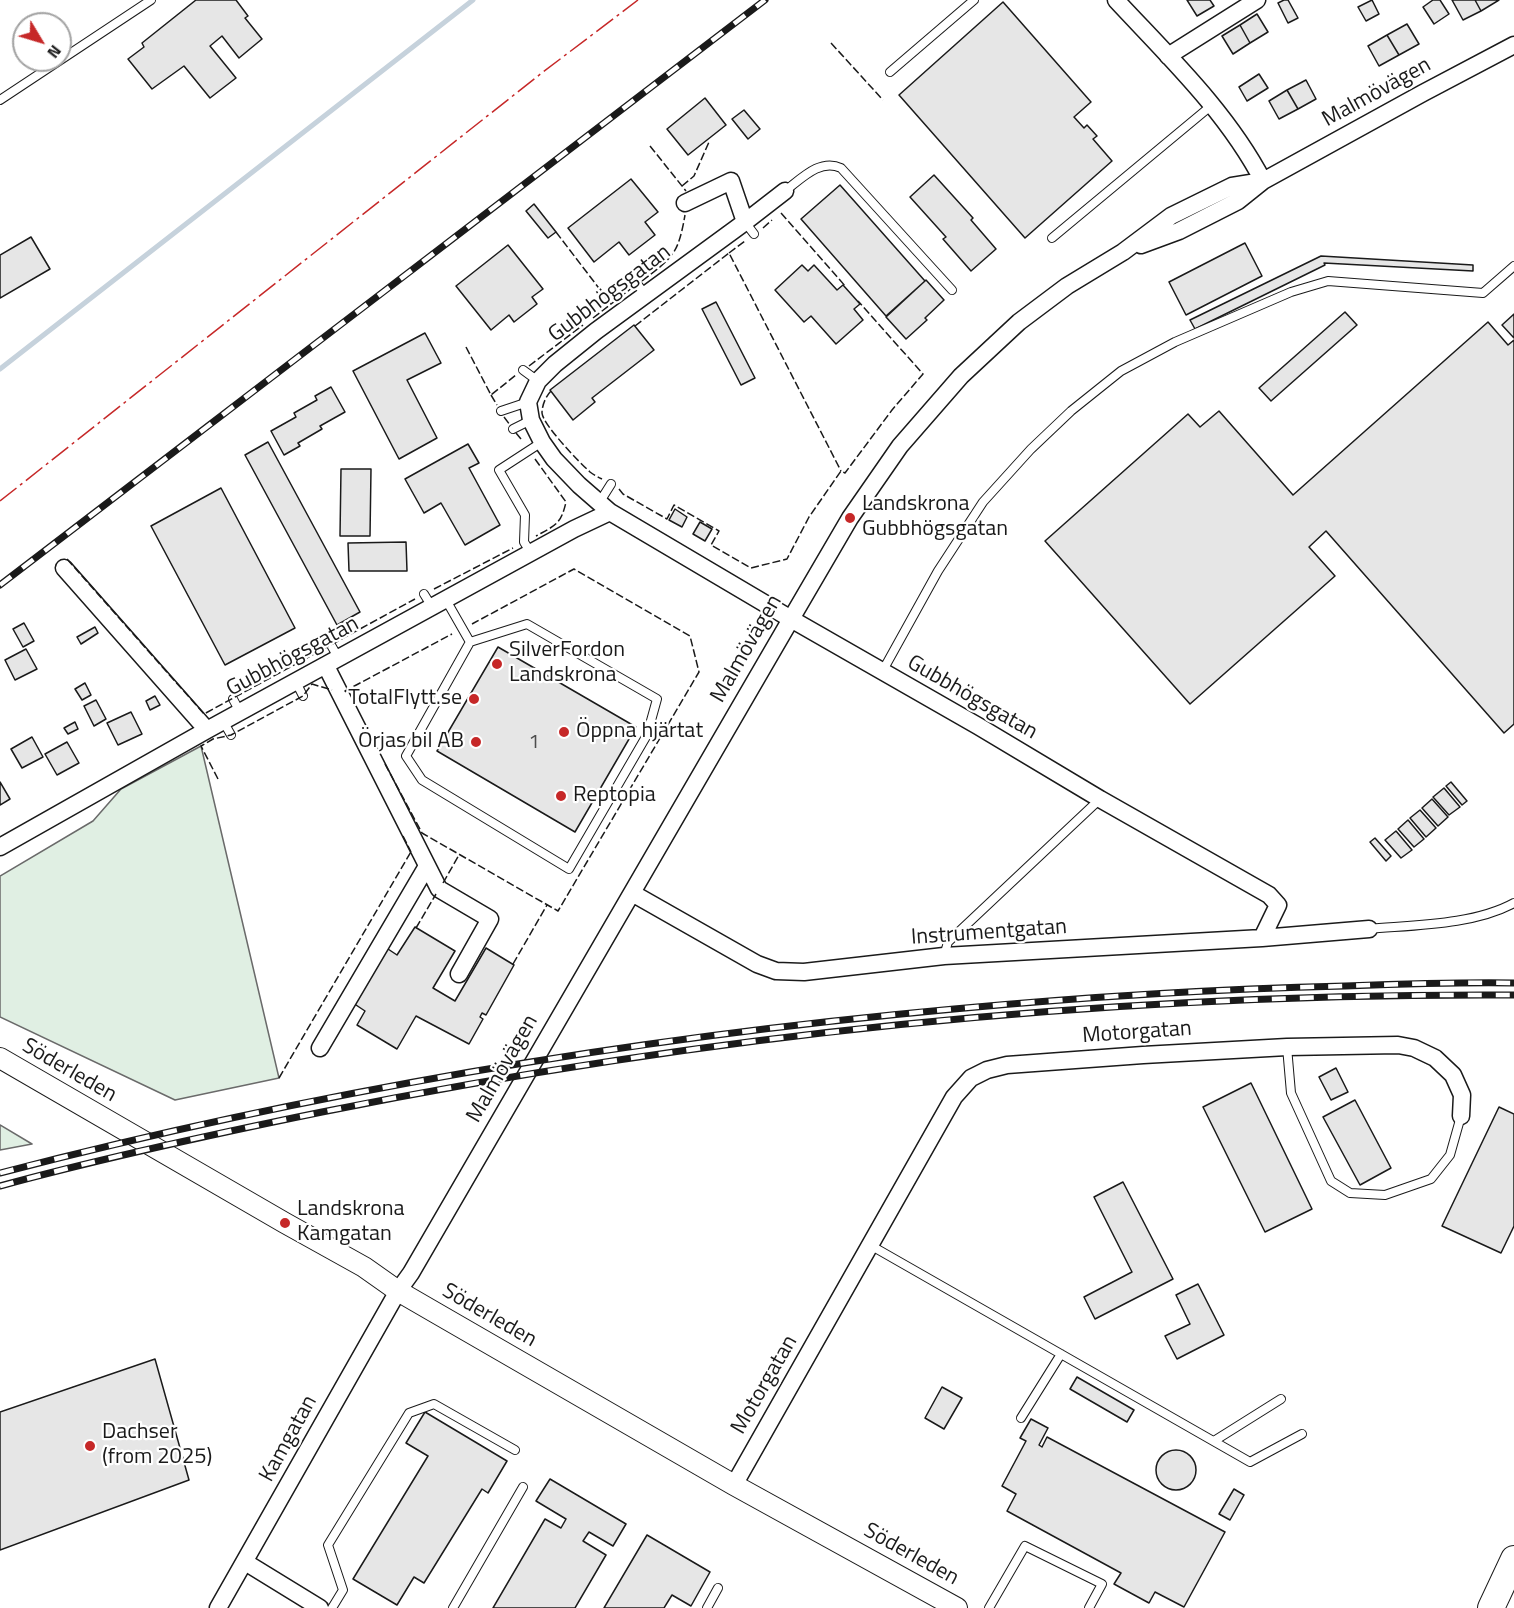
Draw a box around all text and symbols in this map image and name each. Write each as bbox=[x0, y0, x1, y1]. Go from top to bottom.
north arrow bbox=[12, 12, 72, 72]
text: N bbox=[42, 40, 67, 64]
street label: Malmövägen bbox=[1318, 52, 1436, 134]
street label: Gubbhögsgatan bbox=[544, 239, 676, 349]
place label: Landskrona Gubbhögsgatan bbox=[862, 492, 1008, 544]
marker: Landskrona Gubbhögsgatan bbox=[843, 511, 857, 525]
street label: Malmövägen bbox=[706, 590, 788, 708]
street label: Gubbhögsgatan bbox=[222, 611, 364, 703]
place label: SilverFordon Landskrona bbox=[509, 638, 625, 690]
street label: Gubbhögsgatan bbox=[902, 650, 1042, 746]
marker: SilverFordon Landskrona bbox=[490, 657, 504, 671]
place label: TotalFlytt.se bbox=[348, 686, 462, 712]
marker: TotalFlytt.se bbox=[467, 692, 481, 706]
place label: Öppna hjärtat bbox=[576, 719, 703, 745]
marker: Öppna hjärtat bbox=[557, 725, 571, 739]
place label: Örjas bil AB bbox=[358, 729, 464, 755]
house number: 1 bbox=[528, 731, 540, 755]
marker: Örjas bil AB bbox=[469, 735, 483, 749]
place label: Reptopia bbox=[573, 783, 656, 809]
marker: Reptopia bbox=[554, 789, 568, 803]
street label: Instrumentgatan bbox=[910, 914, 1068, 952]
street label: Malmövägen bbox=[462, 1010, 544, 1128]
street label: Motorgatan bbox=[1081, 1016, 1193, 1050]
street label: Söderleden bbox=[17, 1033, 121, 1109]
place label: Landskrona Kamgatan bbox=[297, 1197, 405, 1248]
marker: Landskrona Kamgatan bbox=[278, 1216, 292, 1230]
street label: Söderleden bbox=[437, 1278, 541, 1354]
street label: Motorgatan bbox=[726, 1331, 804, 1439]
street label: Kamgatan bbox=[254, 1391, 324, 1487]
place label: Dachser (from 2025) bbox=[102, 1420, 212, 1472]
marker: Dachser (from 2025) bbox=[83, 1439, 97, 1453]
street label: Söderleden bbox=[859, 1518, 963, 1592]

